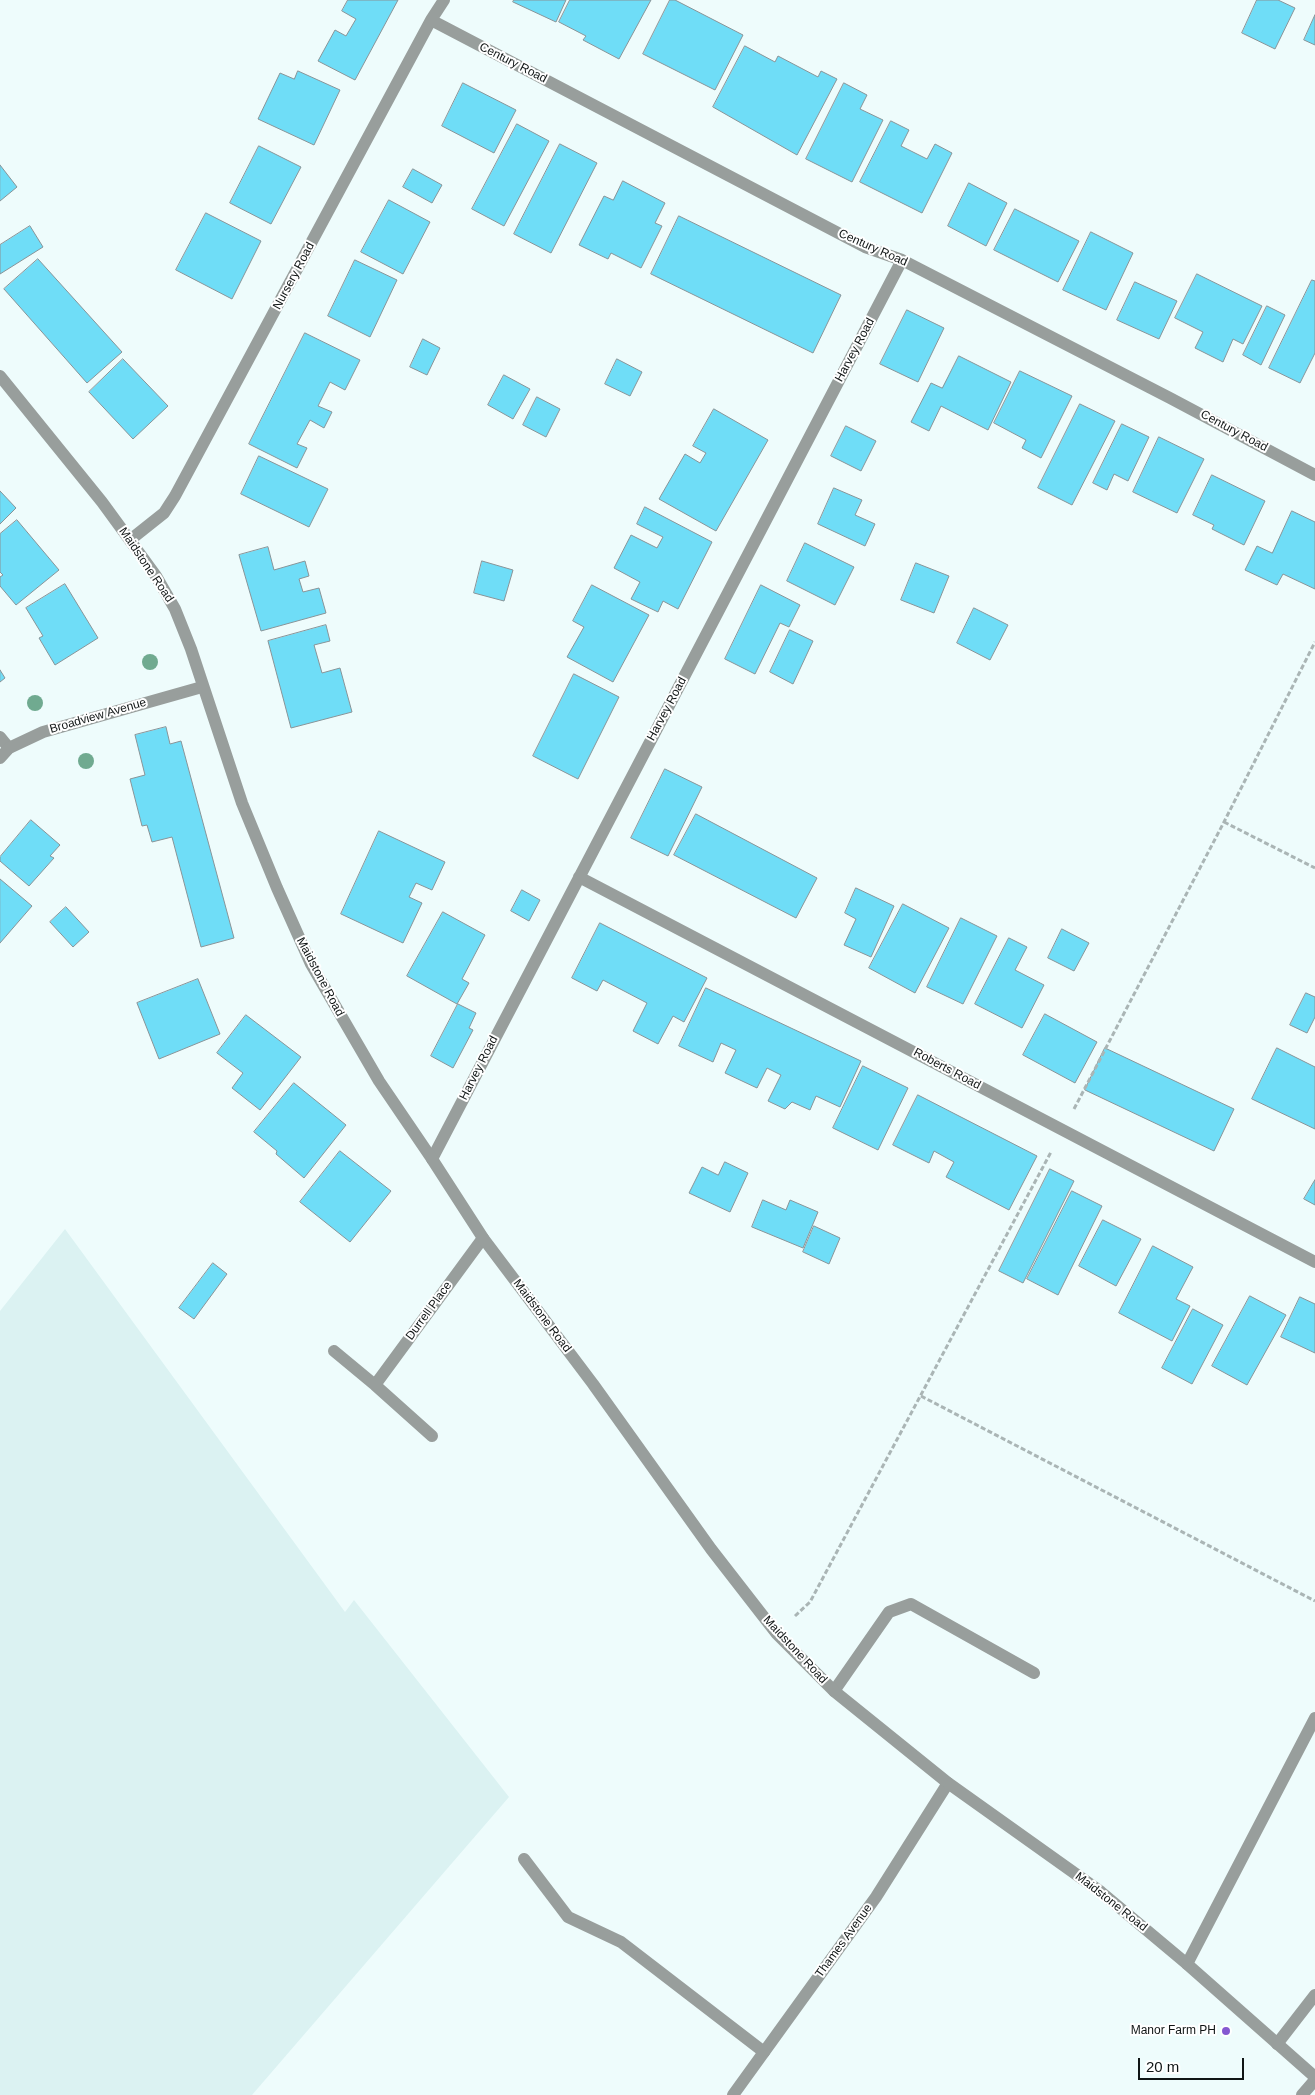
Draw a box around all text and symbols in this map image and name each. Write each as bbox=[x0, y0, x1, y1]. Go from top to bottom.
street label: Century Road bbox=[477, 40, 549, 86]
street label: Century Road bbox=[836, 226, 910, 270]
street label: Nursery Road bbox=[270, 240, 318, 312]
street label: Harvey Road bbox=[832, 316, 878, 384]
street label: Century Road bbox=[1198, 407, 1270, 455]
street label: Maidstone Road bbox=[116, 525, 176, 605]
street label: Harvey Road bbox=[644, 675, 690, 743]
street label: Broadview Avenue bbox=[48, 695, 148, 737]
street label: Maidstone Road bbox=[293, 935, 347, 1019]
street label: Harvey Road bbox=[457, 1034, 501, 1102]
street label: Roberts Road bbox=[911, 1045, 983, 1093]
street label: Maidstone Road bbox=[510, 1277, 574, 1355]
street label: Durrell Place bbox=[403, 1279, 455, 1343]
street label: Maidstone Road bbox=[760, 1613, 830, 1687]
street label: Maidstone Road bbox=[1072, 1869, 1150, 1935]
street label: Thames Avenue bbox=[813, 1902, 875, 1980]
place label: Manor Farm PH bbox=[1131, 2024, 1216, 2038]
marker: Manor Farm PH bbox=[1220, 2025, 1232, 2037]
scale bar bbox=[1140, 2048, 1246, 2080]
text: 20 m bbox=[1146, 2058, 1179, 2075]

